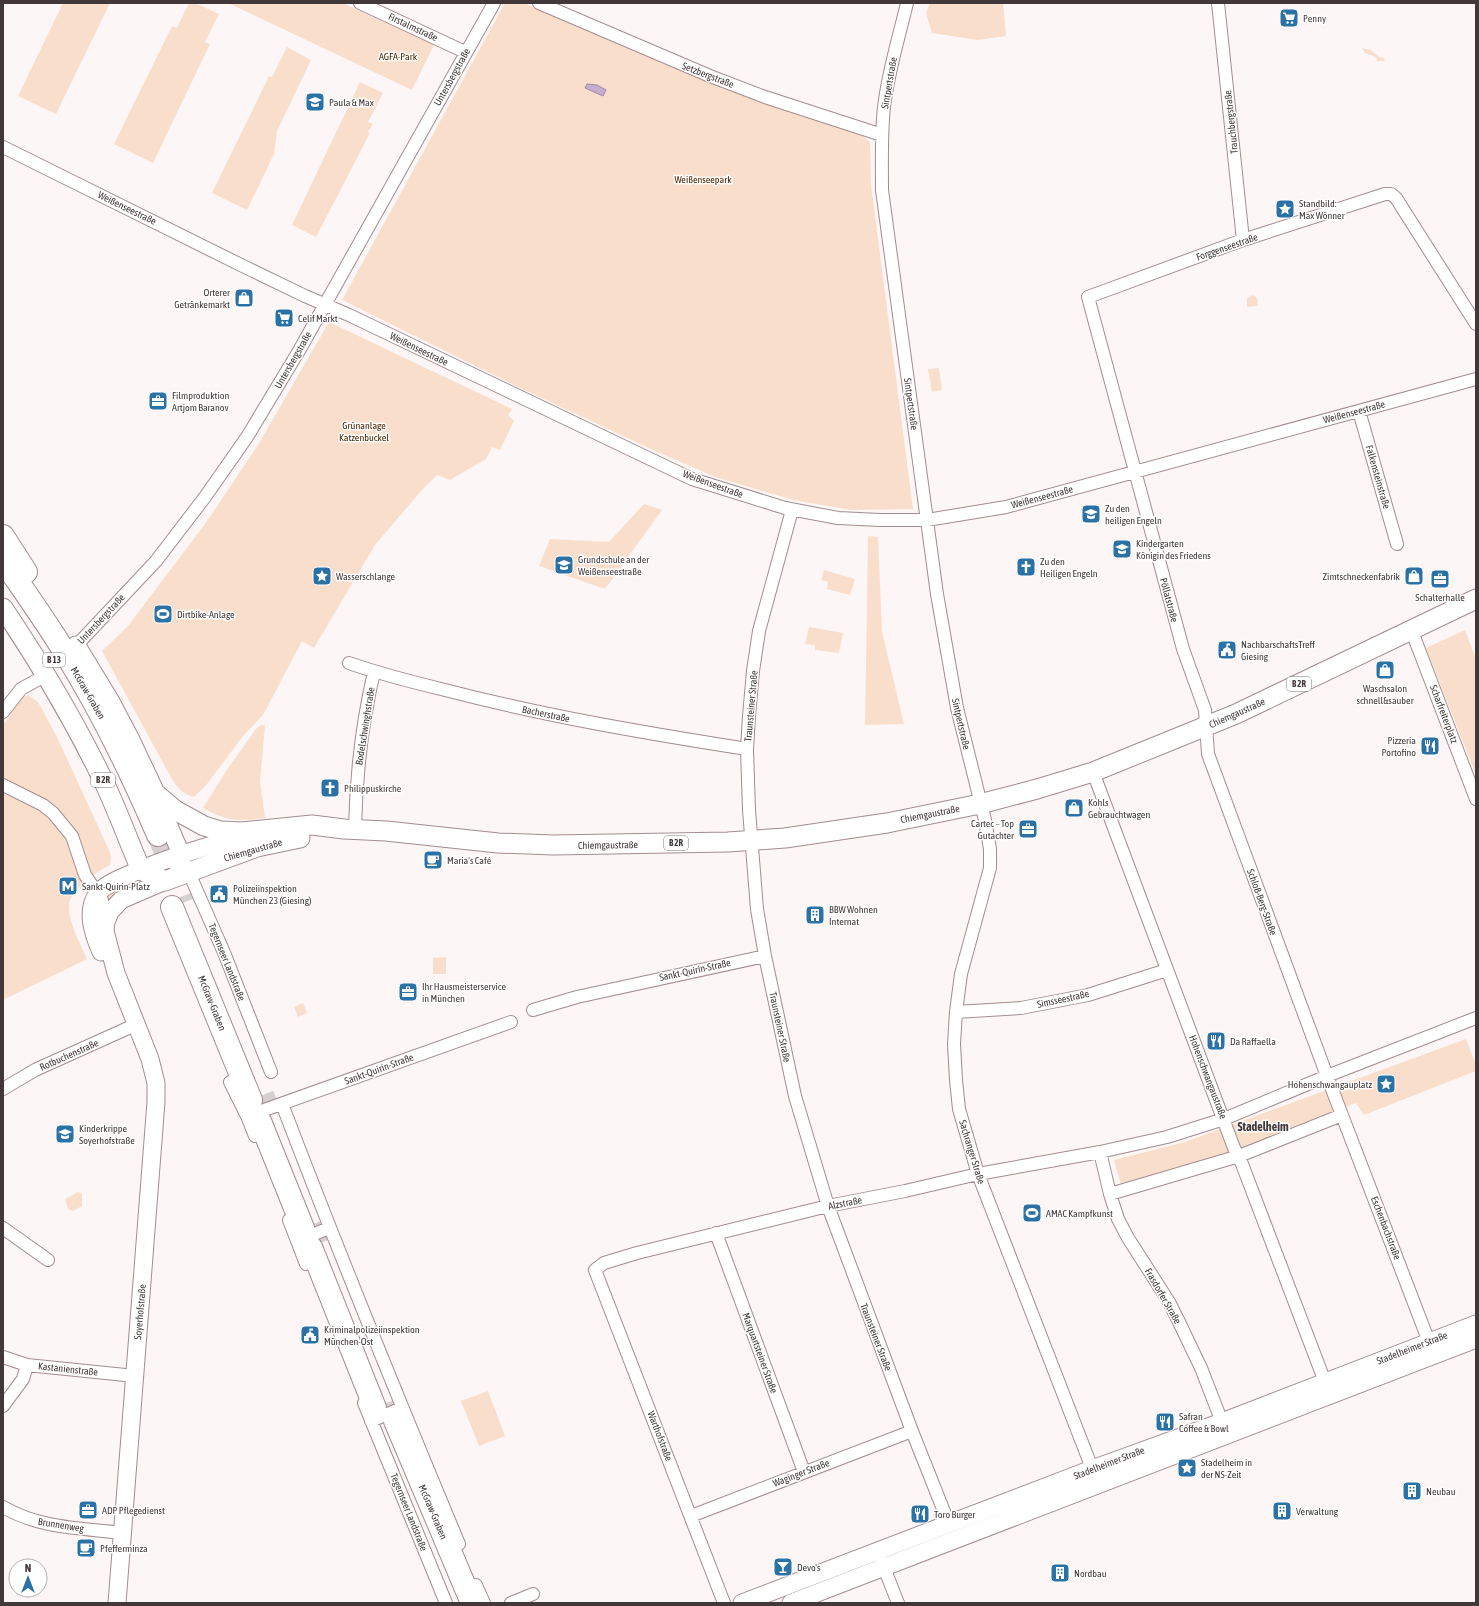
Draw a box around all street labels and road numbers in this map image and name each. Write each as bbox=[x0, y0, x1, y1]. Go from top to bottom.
street label: Firstalmstraße bbox=[387, 11, 440, 43]
street label: Untersbergstraße bbox=[432, 46, 473, 108]
street label: Sintpertstraße bbox=[879, 56, 899, 110]
street label: Setzbergstraße bbox=[681, 60, 736, 90]
street label: Trauchbergstraße bbox=[1222, 89, 1240, 154]
street label: Weißenseestraße bbox=[96, 189, 158, 227]
street label: Forggenseestraße bbox=[1195, 231, 1260, 263]
street label: Untersbergstraße bbox=[272, 329, 314, 390]
street label: Weißenseestraße bbox=[388, 330, 450, 368]
street label: Sintpertstraße bbox=[902, 377, 920, 431]
street label: Weißenseestraße bbox=[1322, 398, 1387, 426]
street label: Falkensteinstraße bbox=[1364, 444, 1392, 511]
street label: Weißenseestraße bbox=[681, 468, 745, 500]
street label: Weißenseestraße bbox=[1010, 483, 1075, 511]
street label: Pöllatstraße bbox=[1158, 577, 1180, 624]
street label: Untersbergstraße bbox=[75, 592, 127, 646]
road number: B 13 bbox=[43, 653, 65, 667]
street label: McGraw-Graben bbox=[69, 665, 107, 721]
street label: Traunsteiner Straße bbox=[742, 669, 760, 742]
road number: B 2R bbox=[1287, 677, 1311, 691]
street label: Scharfreiterplatz bbox=[1428, 683, 1460, 745]
street label: Bodelschwinghstraße bbox=[353, 686, 377, 766]
street label: Chiemgaustraße bbox=[1207, 696, 1267, 730]
street label: Sintpertstraße bbox=[950, 697, 972, 751]
street label: Bacherstraße bbox=[521, 704, 571, 725]
road number: B 2R bbox=[91, 773, 115, 787]
street label: Chiemgaustraße bbox=[899, 803, 961, 825]
street label: Chiemgaustraße bbox=[223, 836, 284, 864]
road number: B 2R bbox=[664, 836, 688, 850]
street label: Chiemgaustraße bbox=[578, 839, 639, 851]
street label: Schloß-Berg-Straße bbox=[1245, 867, 1279, 937]
street label: Tegernseer Landstraße bbox=[206, 922, 248, 1003]
street label: Sankt-Quirin-Straße bbox=[658, 957, 732, 983]
street label: McGraw-Graben bbox=[196, 974, 228, 1032]
street label: Simsseestraße bbox=[1036, 988, 1090, 1010]
street label: Traunsteiner Straße bbox=[767, 991, 793, 1064]
street label: Hohenschwangaustraße bbox=[1187, 1034, 1229, 1121]
street label: Rotbuchenstraße bbox=[38, 1037, 100, 1073]
street label: Sankt-Quirin-Straße bbox=[343, 1051, 415, 1087]
street label: Sachranger Straße bbox=[957, 1119, 987, 1186]
street label: Alzstraße bbox=[827, 1194, 863, 1212]
street label: Eschenbachstraße bbox=[1369, 1195, 1403, 1262]
street label: Frasdorfer Straße bbox=[1143, 1266, 1184, 1326]
street label: Soyerhofstraße bbox=[132, 1283, 148, 1340]
street label: Traunsteiner Straße bbox=[858, 1302, 894, 1373]
street label: Marquartsteiner Straße bbox=[740, 1311, 780, 1395]
street label: Stadelheimer Straße bbox=[1375, 1329, 1449, 1367]
street label: Kastanienstraße bbox=[38, 1360, 99, 1378]
street label: Warthofstraße bbox=[645, 1409, 675, 1463]
street label: Stadelheimer Straße bbox=[1072, 1444, 1146, 1482]
street label: Waginger Straße bbox=[771, 1457, 831, 1489]
street label: Tegernseer Landstraße bbox=[388, 1472, 430, 1553]
street label: McGraw-Graben bbox=[417, 1483, 450, 1541]
street label: Brunnenweg bbox=[37, 1516, 85, 1534]

